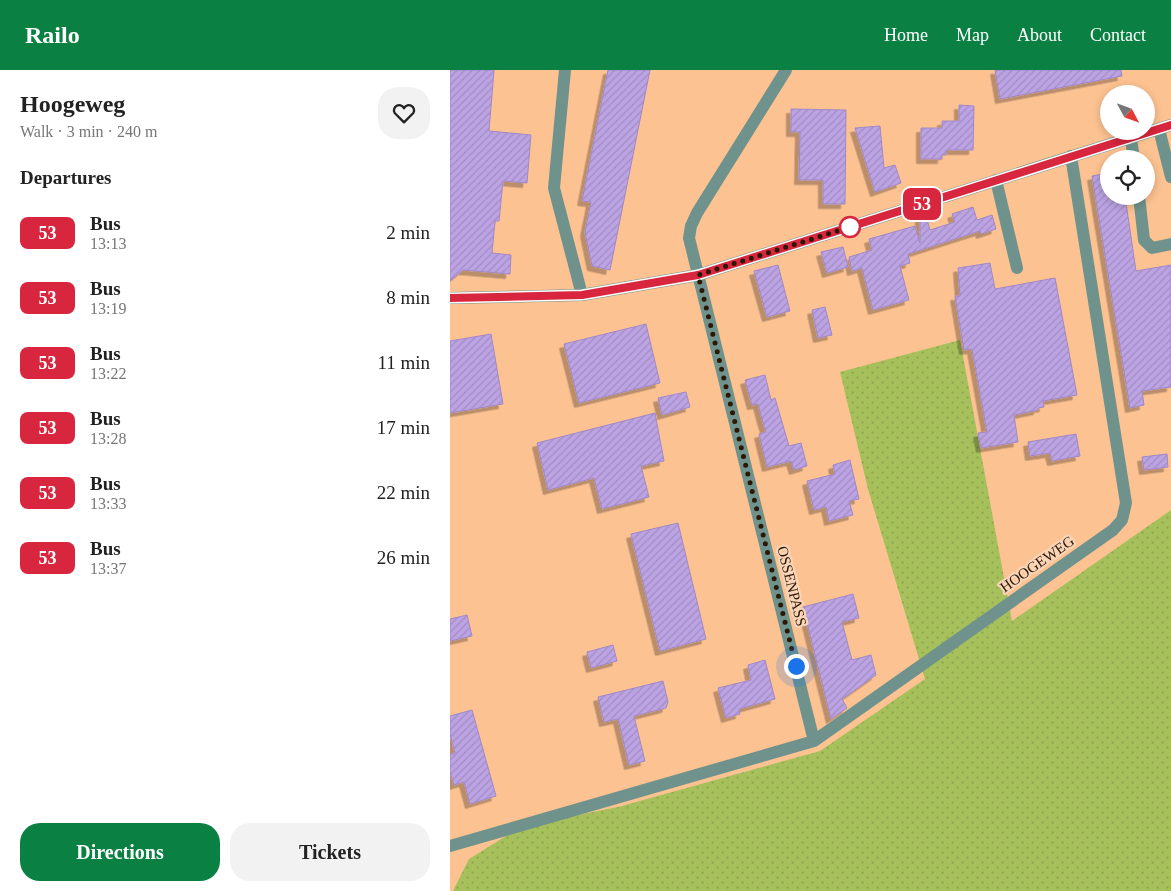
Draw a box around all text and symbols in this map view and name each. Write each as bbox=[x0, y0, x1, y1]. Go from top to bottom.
text: Railo bbox=[25, 22, 80, 48]
text: Home bbox=[884, 25, 928, 45]
text: Map bbox=[956, 25, 989, 45]
text: About bbox=[1017, 25, 1062, 45]
text: Contact bbox=[1090, 25, 1146, 45]
north arrow bbox=[1100, 85, 1155, 140]
map controls bbox=[1100, 85, 1155, 205]
button: heart bbox=[378, 87, 430, 139]
text: Hoogeweg bbox=[20, 91, 125, 117]
text: Walk · 3 min · 240 m bbox=[20, 123, 157, 140]
button: locate bbox=[1100, 150, 1155, 205]
text: Departures bbox=[20, 167, 111, 188]
line badge: 53 bbox=[900, 188, 944, 220]
text: 53 bbox=[913, 194, 931, 214]
text: Bus bbox=[90, 213, 121, 234]
unlabelled marker bbox=[839, 216, 861, 238]
text: 2 min bbox=[386, 222, 430, 243]
text: 53 bbox=[39, 223, 57, 243]
text: 13:13 bbox=[90, 235, 126, 252]
text: Bus bbox=[90, 278, 121, 299]
text: 8 min bbox=[386, 287, 430, 308]
text: 53 bbox=[39, 288, 57, 308]
text: 13:19 bbox=[90, 300, 126, 317]
text: Bus bbox=[90, 343, 121, 364]
text: 11 min bbox=[377, 352, 430, 373]
text: 53 bbox=[39, 353, 57, 373]
text: 13:22 bbox=[90, 365, 126, 382]
text: Bus bbox=[90, 408, 121, 429]
text: 17 min bbox=[377, 417, 430, 438]
text: 53 bbox=[39, 418, 57, 438]
text: 13:28 bbox=[90, 430, 126, 447]
text: Bus bbox=[90, 473, 121, 494]
text: 22 min bbox=[377, 482, 430, 503]
text: 53 bbox=[39, 483, 57, 503]
text: 13:33 bbox=[90, 495, 126, 512]
street label: HOOGEWEG bbox=[997, 533, 1077, 595]
text: Bus bbox=[90, 538, 121, 559]
street label: OSSENPASS bbox=[774, 544, 810, 628]
text: 26 min bbox=[377, 547, 430, 568]
text: 53 bbox=[39, 548, 57, 568]
text: 13:37 bbox=[90, 560, 126, 577]
your location bbox=[784, 654, 809, 679]
button: Directions bbox=[20, 823, 220, 881]
button: Tickets bbox=[230, 823, 430, 881]

